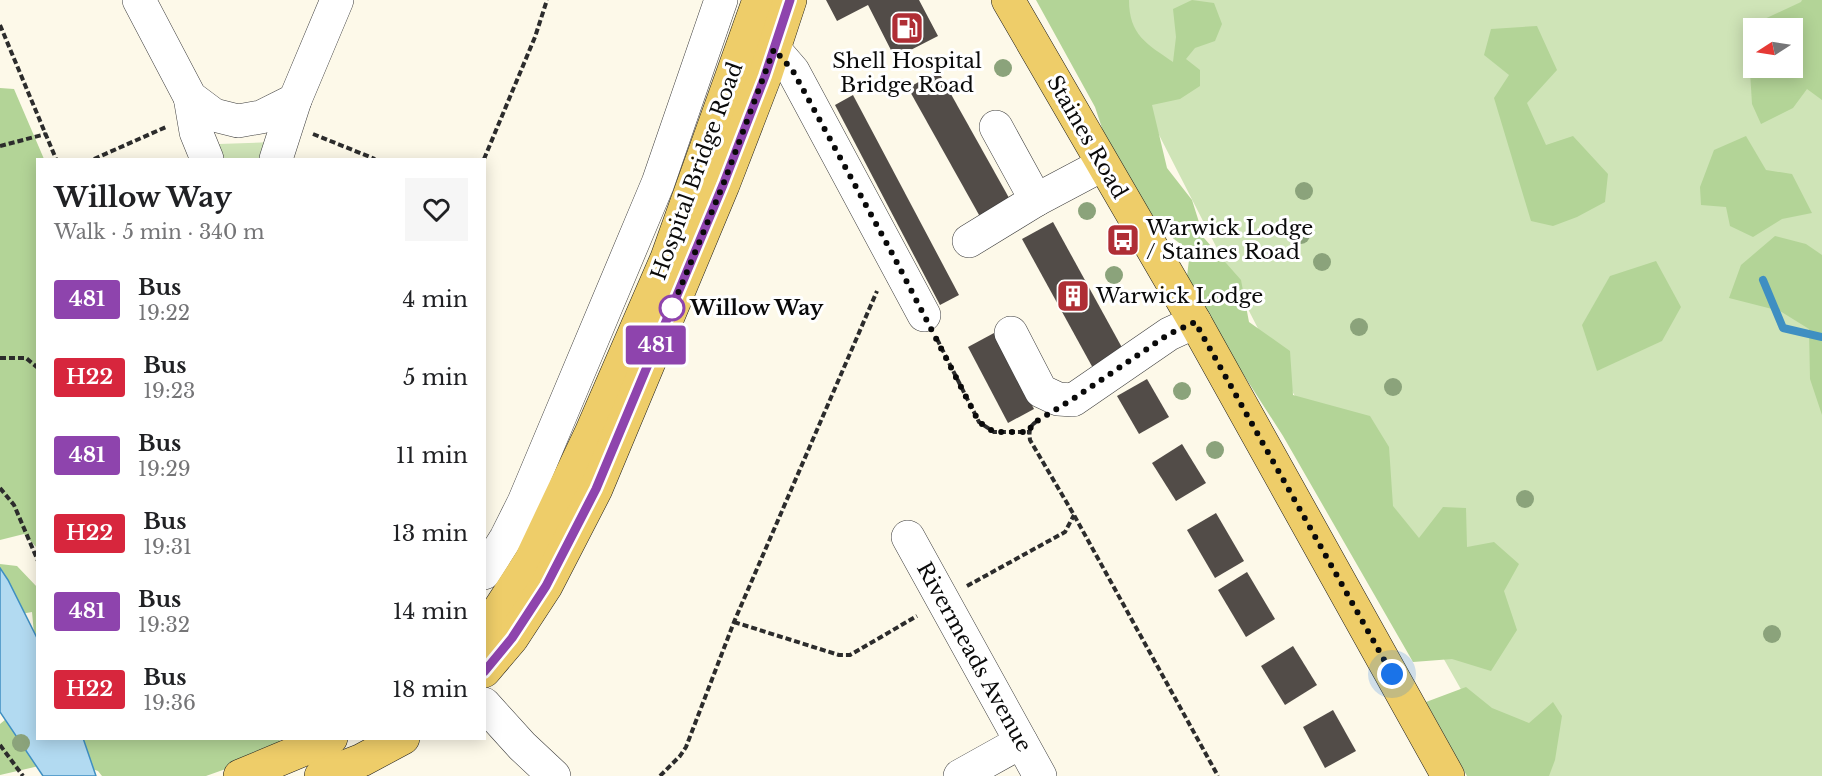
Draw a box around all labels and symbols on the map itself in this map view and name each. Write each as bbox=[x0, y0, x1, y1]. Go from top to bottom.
fuel station icon: Shell Hospital Bridge Road bbox=[889, 10, 925, 46]
north arrow bbox=[1743, 18, 1803, 78]
place label: Shell Hospital Bridge Road bbox=[832, 48, 982, 98]
street label: Hospital Bridge Road bbox=[645, 59, 749, 283]
street label: Staines Road bbox=[1041, 71, 1133, 203]
place label: Warwick Lodge / Staines Road bbox=[1145, 215, 1313, 265]
bus stop icon: Warwick Lodge / Staines Road bbox=[1105, 222, 1141, 258]
building icon: Warwick Lodge bbox=[1055, 278, 1091, 314]
place label: Warwick Lodge bbox=[1095, 283, 1263, 309]
marker: Willow Way bbox=[659, 295, 685, 321]
place label: Willow Way bbox=[689, 295, 824, 321]
line badge: 481 bbox=[622, 326, 690, 364]
street label: Rivermeads Avenue bbox=[911, 558, 1037, 756]
your location bbox=[1377, 659, 1407, 689]

